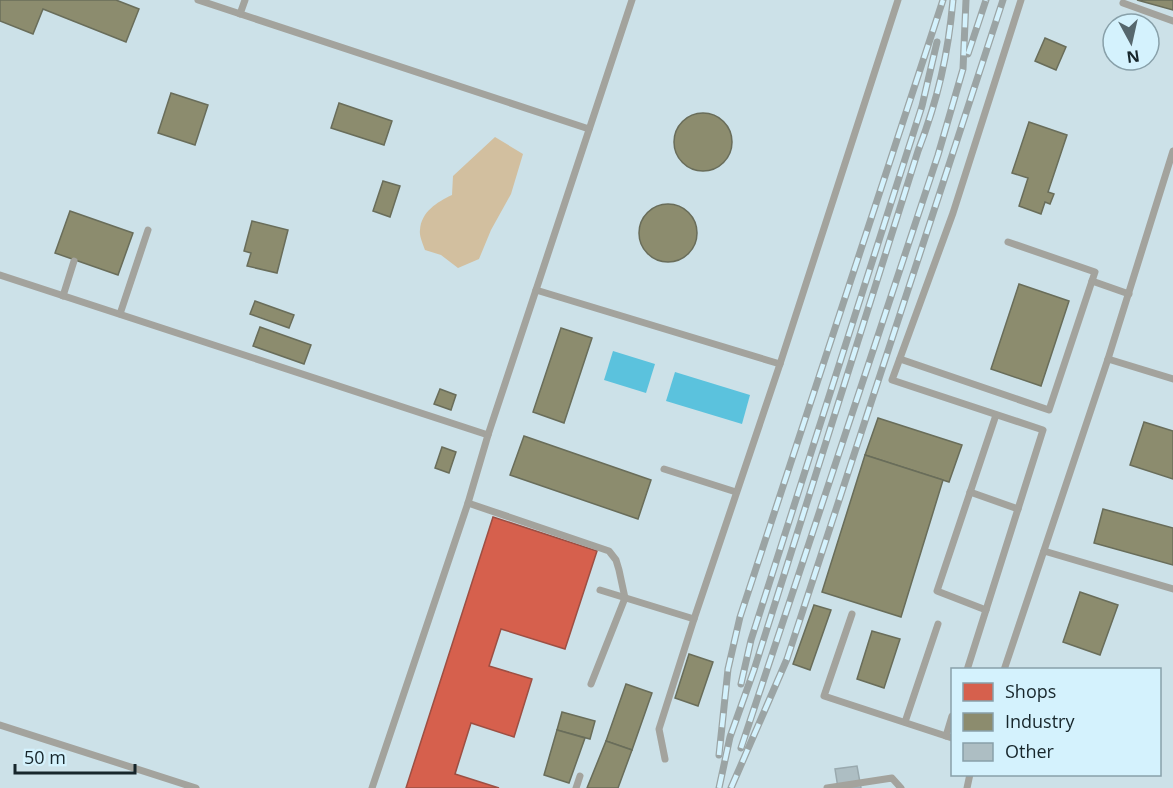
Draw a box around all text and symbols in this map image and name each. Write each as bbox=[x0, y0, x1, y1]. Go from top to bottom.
north arrow bbox=[1101, 12, 1161, 72]
text: N bbox=[1125, 45, 1141, 69]
legend bbox=[951, 668, 1161, 776]
text: Shops bbox=[1005, 679, 1056, 703]
text: Industry bbox=[1005, 709, 1075, 733]
scale bar bbox=[15, 737, 135, 775]
text: Other bbox=[1005, 739, 1055, 763]
text: 50 m bbox=[24, 745, 66, 769]

